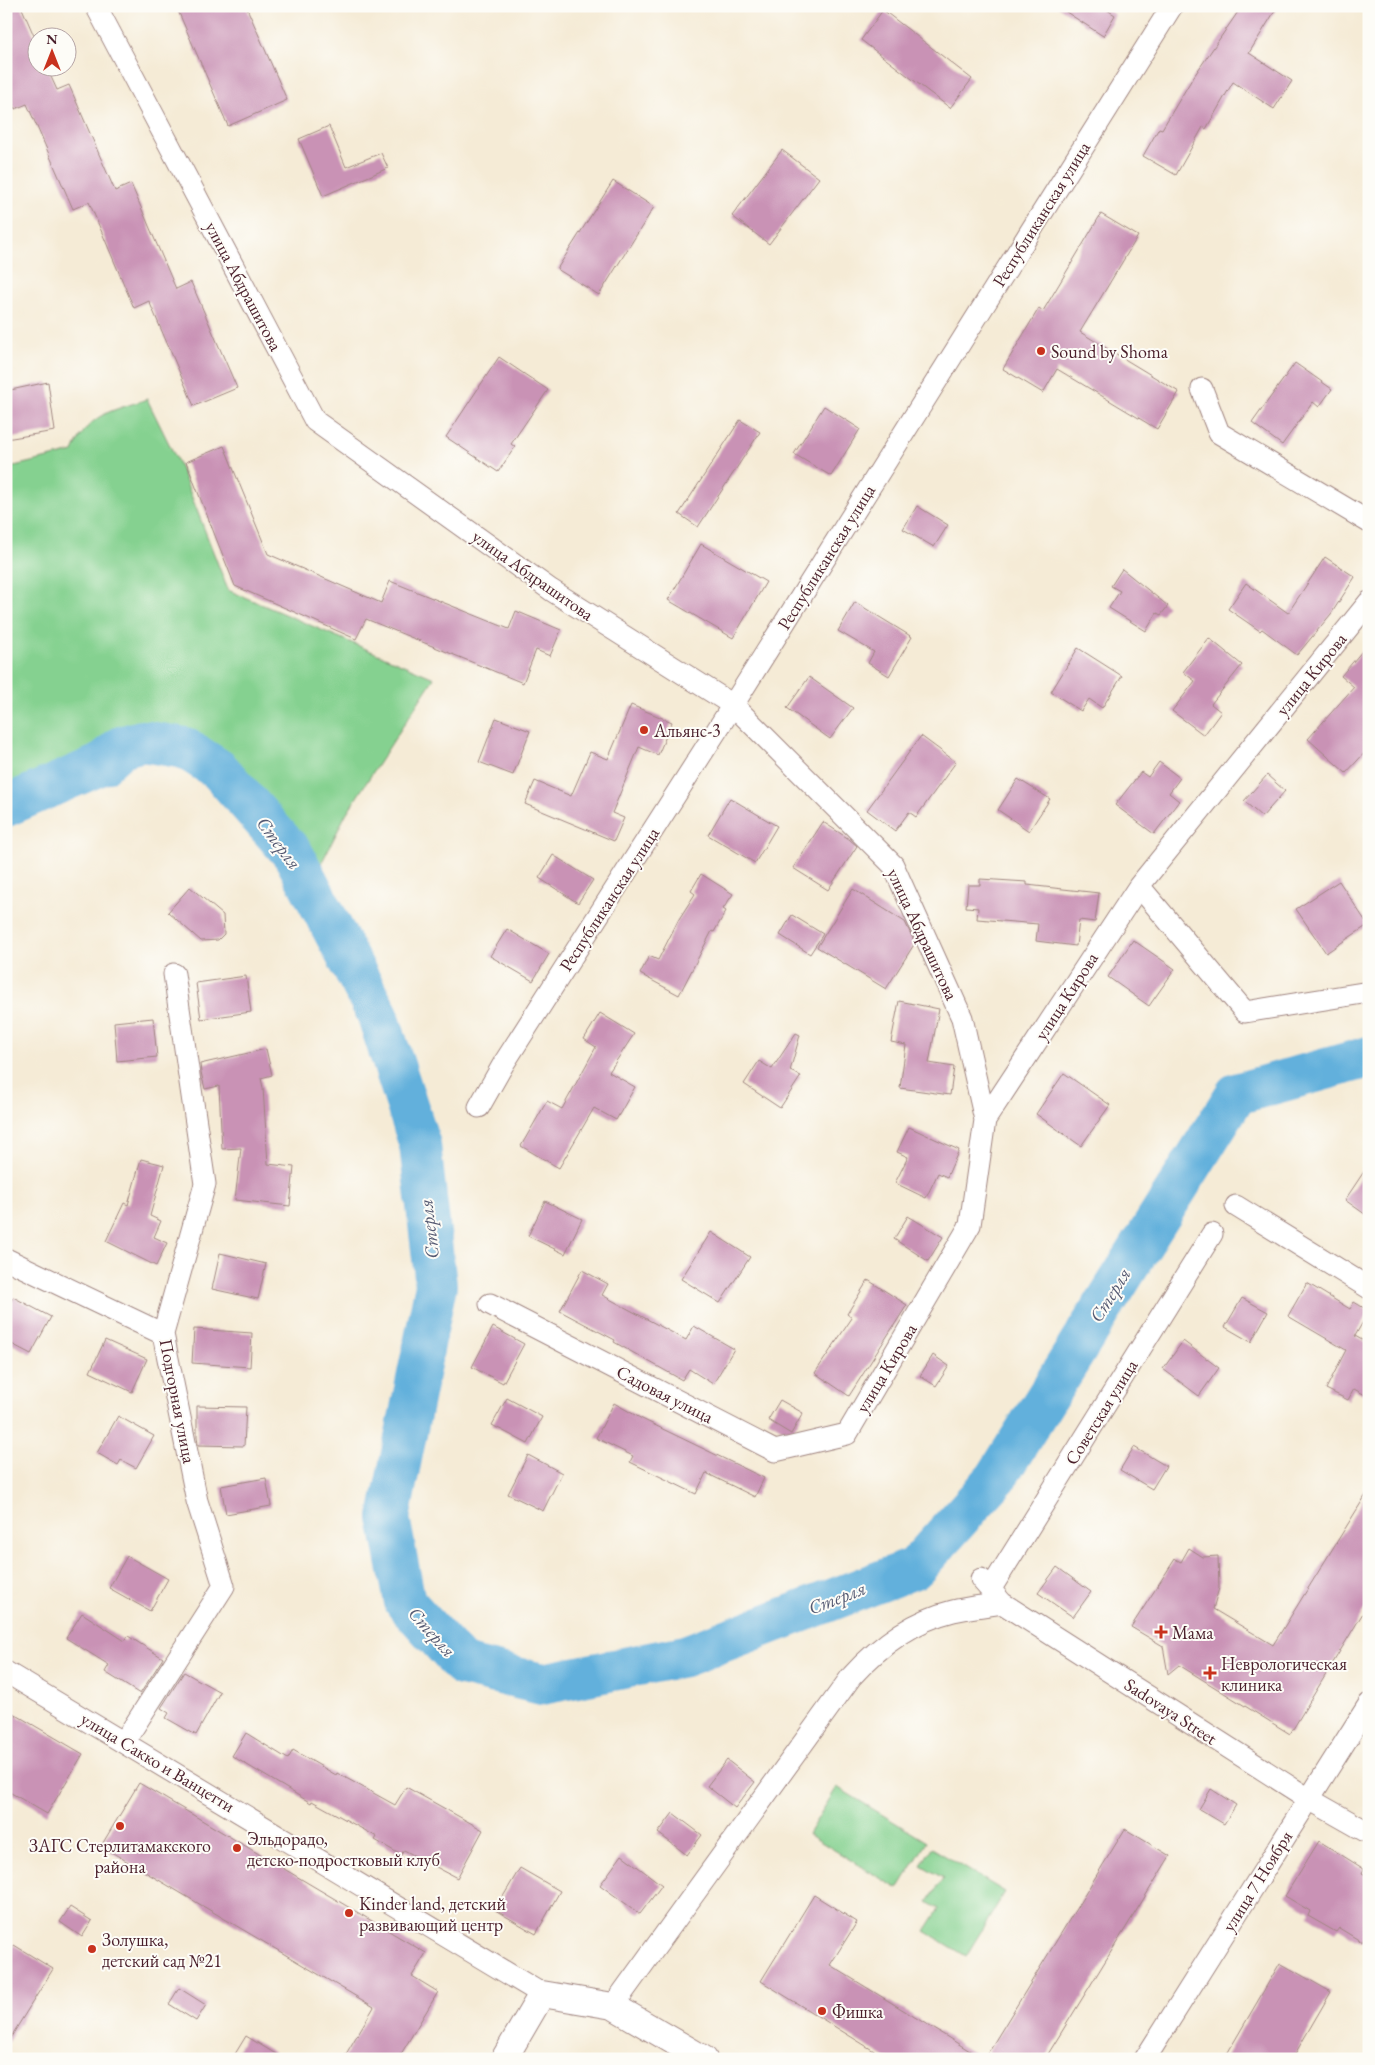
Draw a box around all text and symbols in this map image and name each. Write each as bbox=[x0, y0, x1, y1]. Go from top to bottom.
north arrow bbox=[28, 28, 78, 78]
text: N bbox=[46, 30, 58, 48]
street label: Республиканская улица bbox=[987, 136, 1095, 291]
street label: улица Абдрашитова bbox=[200, 217, 288, 355]
place label: Sound by Shoma bbox=[1051, 340, 1169, 363]
marker: Sound by Shoma bbox=[1035, 345, 1047, 357]
street label: Республиканская улица bbox=[772, 479, 880, 634]
street label: улица Абдрашитова bbox=[468, 525, 599, 626]
street label: улица Кирова bbox=[1271, 627, 1352, 720]
place label: Альянс-3 bbox=[653, 719, 721, 742]
marker: Альянс-3 bbox=[638, 724, 650, 736]
water label: Стерля bbox=[251, 812, 307, 874]
street label: Республиканская улица bbox=[554, 822, 665, 975]
street label: улица Абдрашитова bbox=[882, 864, 964, 1004]
street label: улица Кирова bbox=[1029, 947, 1103, 1044]
water label: Стерля bbox=[413, 1198, 445, 1260]
water label: Стерля bbox=[1084, 1263, 1136, 1327]
street label: улица Кирова bbox=[850, 1318, 922, 1417]
street label: Подгорная улица bbox=[155, 1337, 202, 1466]
street label: Советская улица bbox=[1059, 1354, 1143, 1469]
street label: Садовая улица bbox=[613, 1360, 718, 1429]
water label: Стерля bbox=[805, 1576, 869, 1620]
water label: Стерля bbox=[403, 1601, 461, 1663]
place label: Мама bbox=[1172, 1621, 1214, 1644]
marker: Мама bbox=[1154, 1625, 1168, 1639]
place label: Неврологическая клиника bbox=[1221, 1652, 1347, 1696]
marker: Неврологическая клиника bbox=[1203, 1666, 1217, 1680]
street label: Sadovaya Street bbox=[1120, 1673, 1222, 1750]
street label: улица Сакко и Ванцетти bbox=[77, 1707, 240, 1817]
marker: ЗАГС Стерлитамакского района bbox=[114, 1820, 126, 1832]
street label: улица 7 Ноября bbox=[1217, 1826, 1297, 1936]
place label: Эльдорадо, детско-подростковый клуб bbox=[247, 1827, 440, 1871]
place label: ЗАГС Стерлитамакского района bbox=[29, 1834, 211, 1878]
marker: Эльдорадо, детско-подростковый клуб bbox=[231, 1842, 243, 1854]
place label: Kinder land, детский развивающий центр bbox=[359, 1892, 507, 1936]
marker: Kinder land, детский развивающий центр bbox=[343, 1907, 355, 1919]
place label: Золушка, детский сад №21 bbox=[102, 1928, 222, 1972]
marker: Золушка, детский сад №21 bbox=[86, 1943, 98, 1955]
place label: Фишка bbox=[832, 2000, 884, 2023]
marker: Фишка bbox=[816, 2005, 828, 2017]

